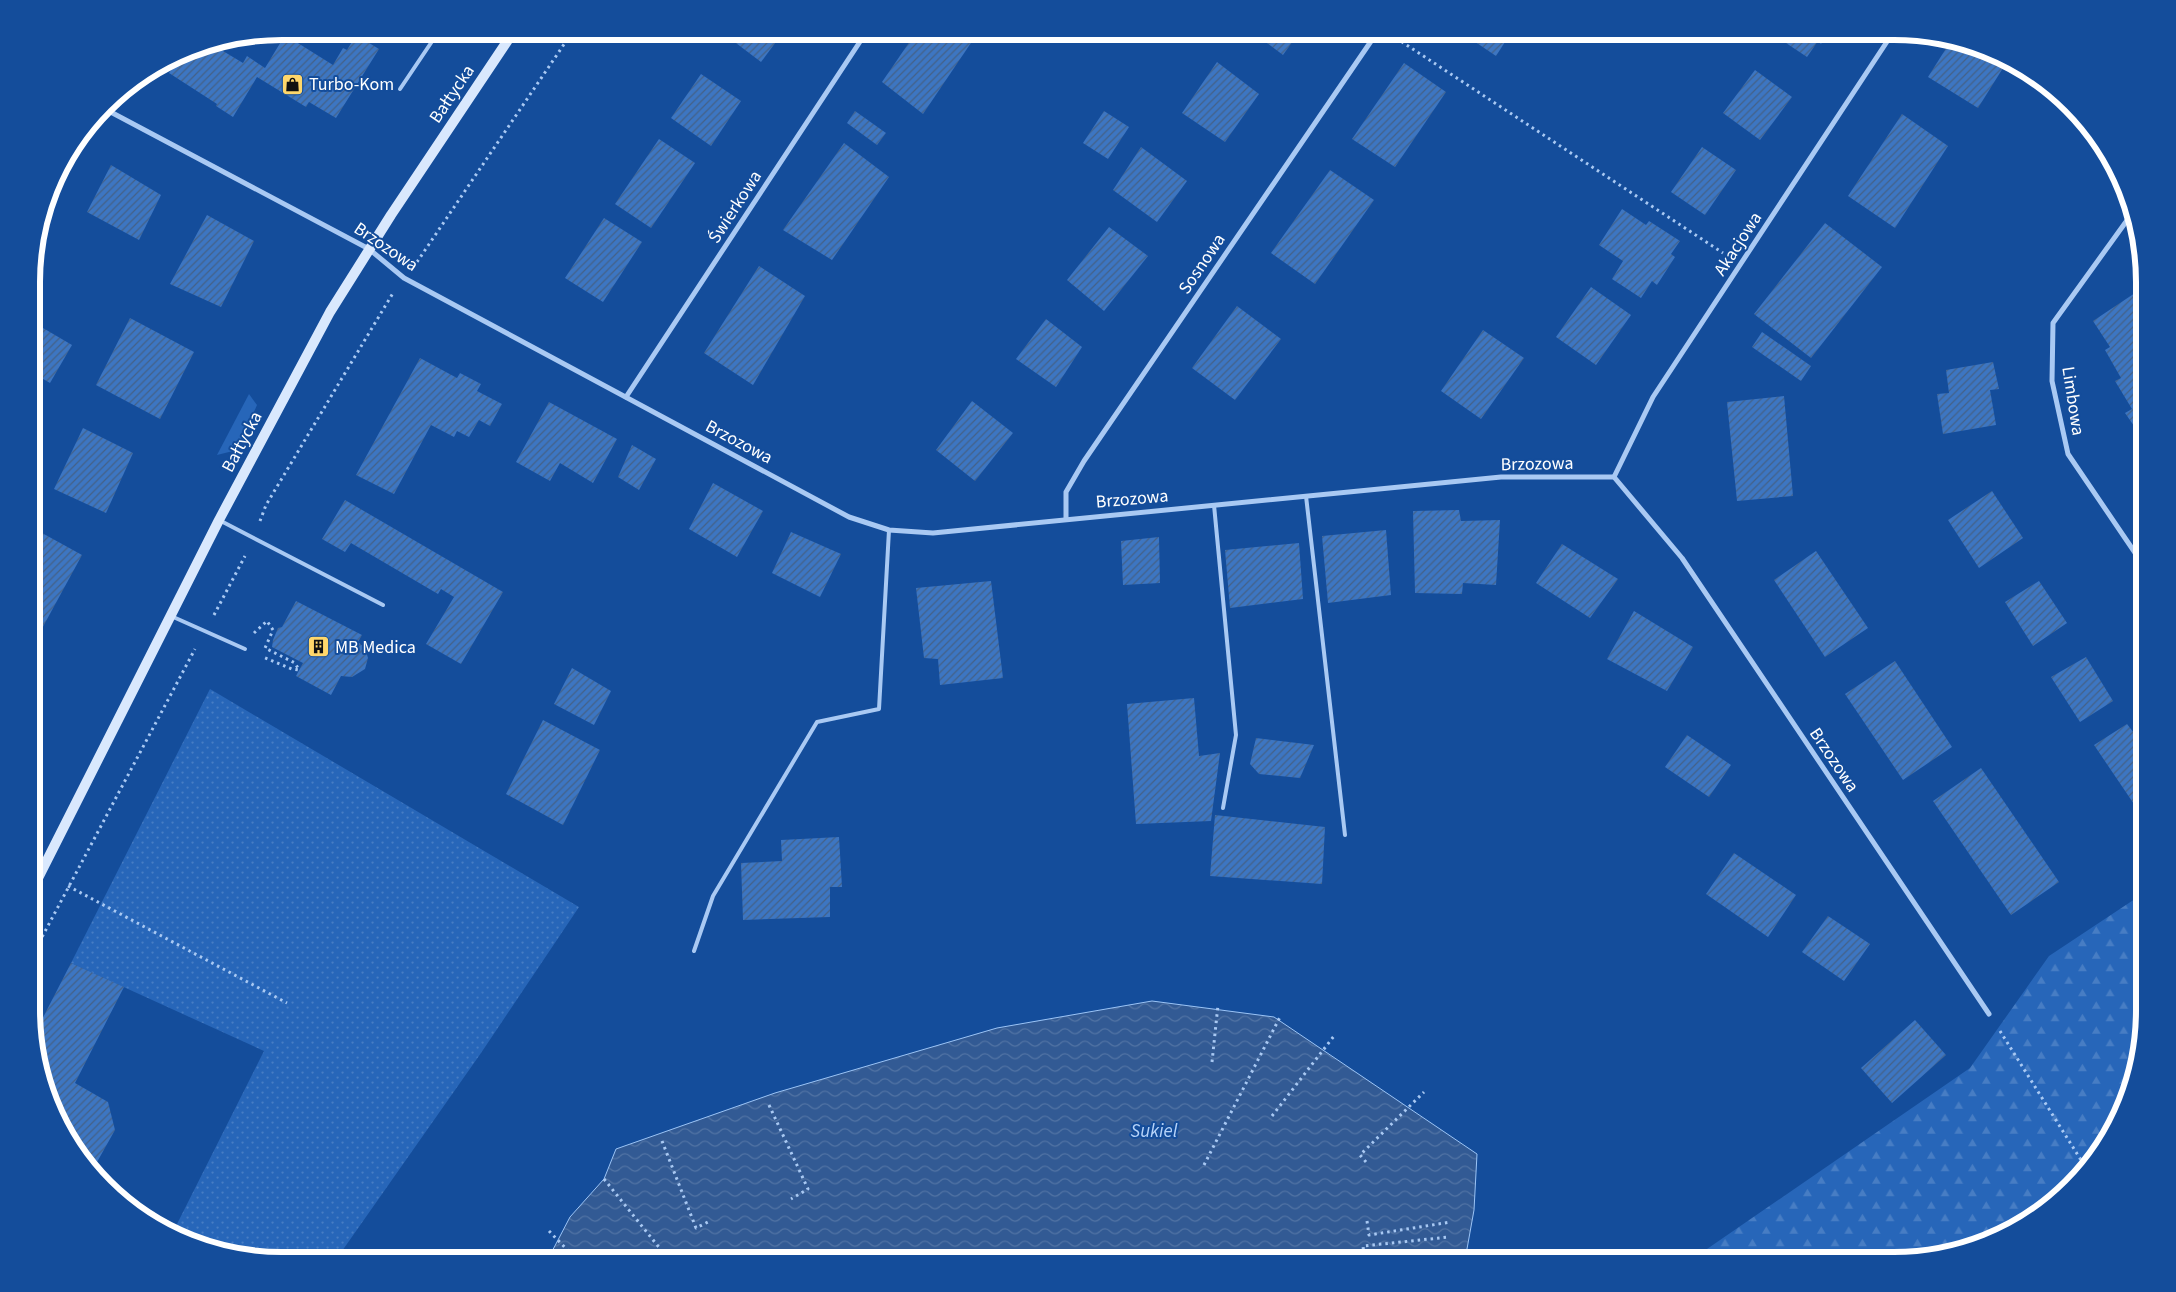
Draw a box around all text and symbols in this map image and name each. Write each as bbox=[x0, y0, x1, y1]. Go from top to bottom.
street label: Bałtycka bbox=[423, 60, 481, 128]
shop icon: Turbo-Kom bbox=[281, 72, 305, 96]
place label: Turbo-Kom bbox=[309, 72, 394, 97]
street label: Świerkowa bbox=[702, 166, 768, 248]
street label: Akacjowa bbox=[1708, 207, 1768, 281]
street label: Brzozowa bbox=[349, 216, 423, 278]
street label: Sosnowa bbox=[1173, 229, 1231, 299]
street label: Limbowa bbox=[2055, 365, 2091, 437]
street label: Bałtycka bbox=[216, 407, 268, 477]
street label: Brzozowa bbox=[701, 414, 777, 470]
street label: Brzozowa bbox=[1500, 451, 1574, 477]
street label: Brzozowa bbox=[1095, 483, 1169, 515]
building icon: MB Medica bbox=[307, 635, 331, 659]
place label: MB Medica bbox=[335, 635, 416, 660]
street label: Brzozowa bbox=[1803, 723, 1865, 797]
water label: Sukiel bbox=[1131, 1118, 1178, 1145]

